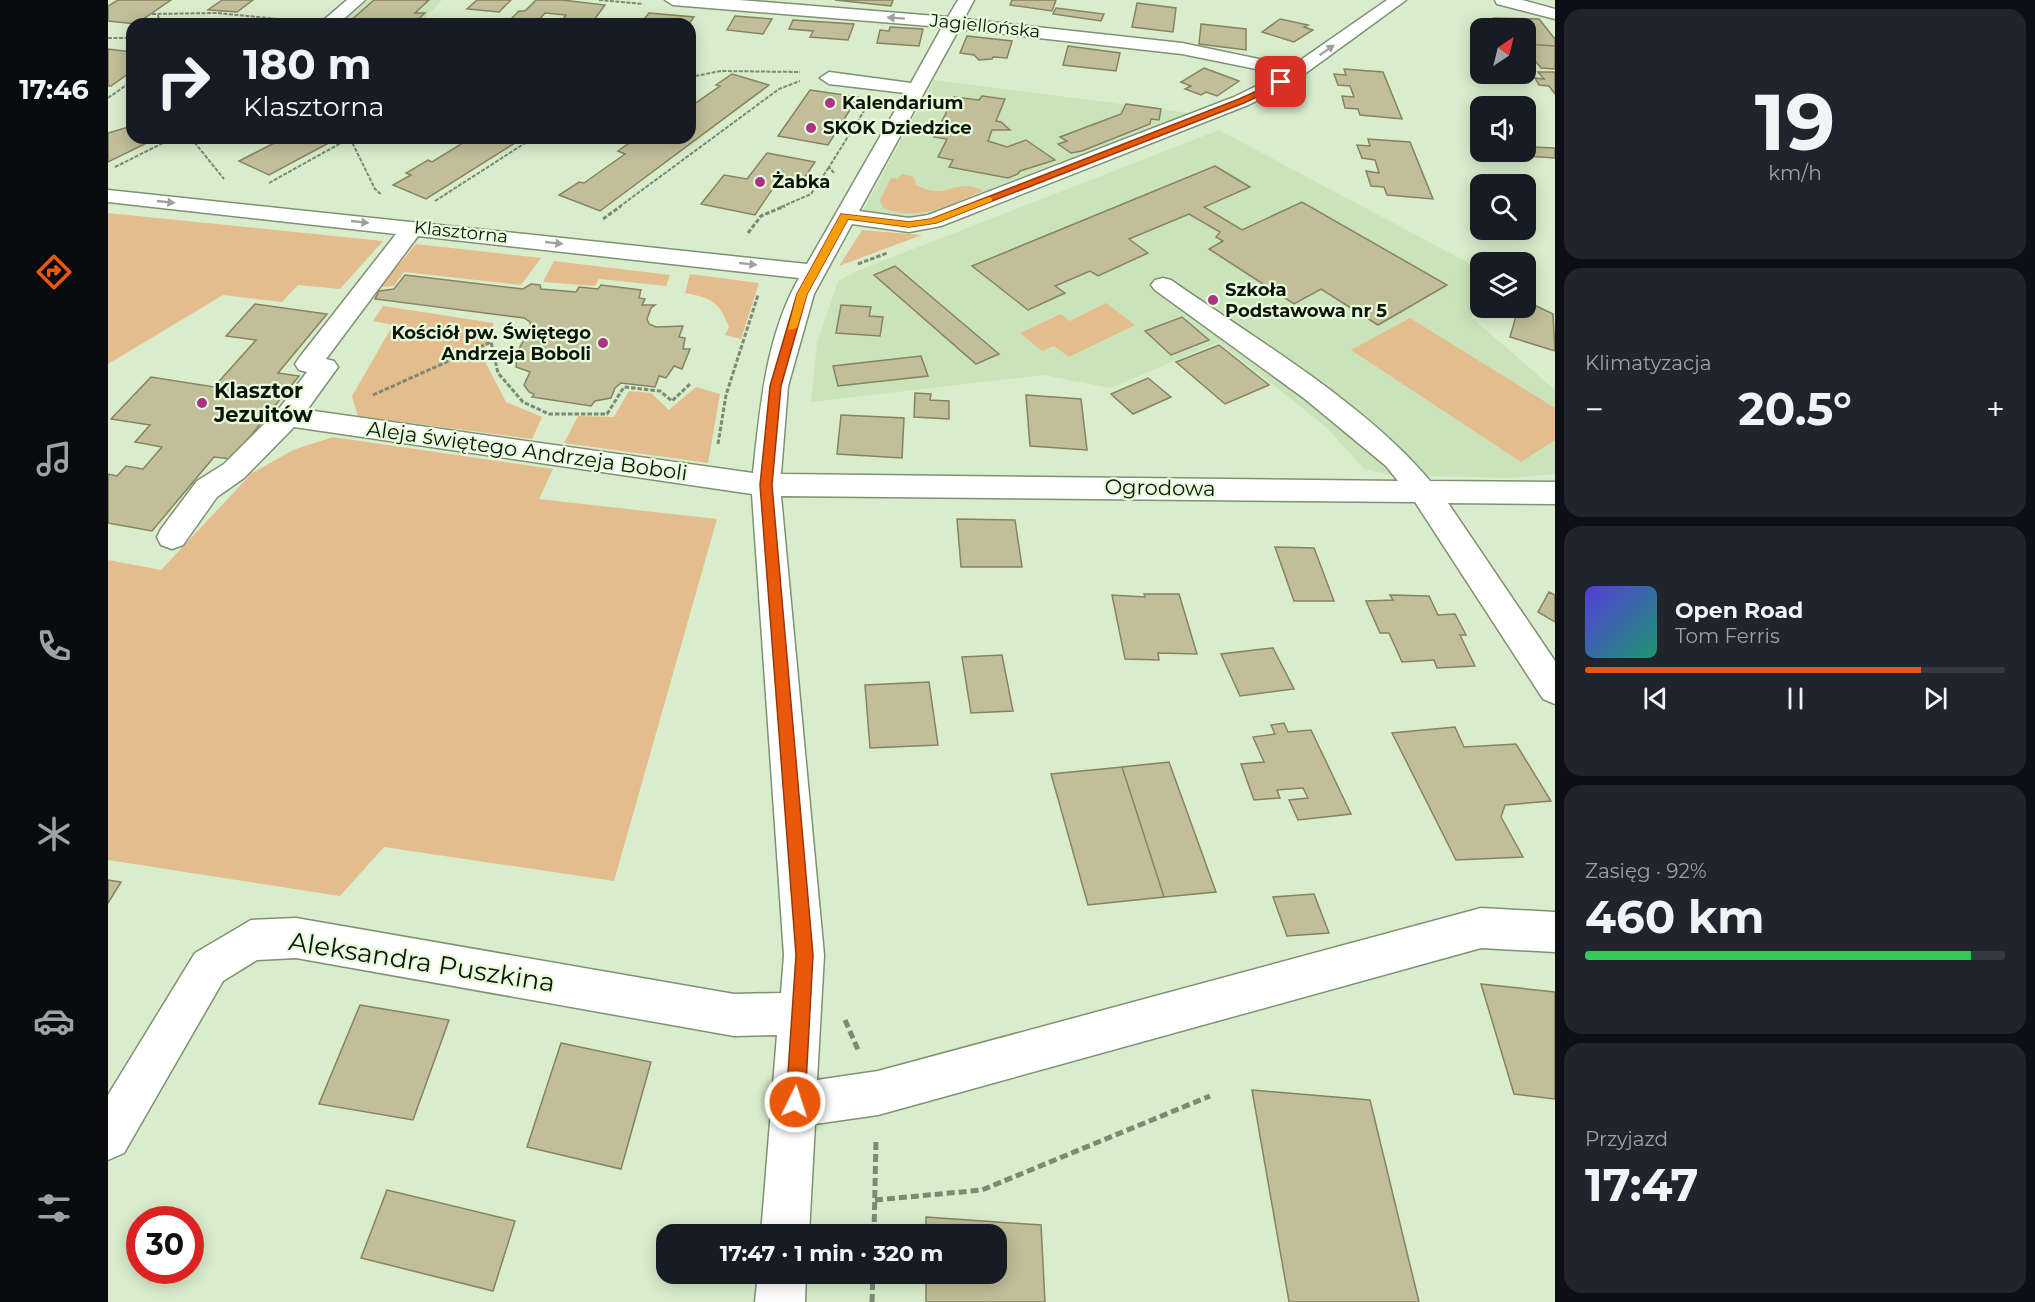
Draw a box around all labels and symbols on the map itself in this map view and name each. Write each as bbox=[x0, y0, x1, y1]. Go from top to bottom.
street label: Jagiellońska bbox=[928, 9, 1041, 43]
one-way arrow bbox=[886, 13, 905, 23]
north arrow bbox=[1470, 18, 1536, 84]
one-way arrow bbox=[1319, 44, 1335, 56]
pin bbox=[1255, 56, 1306, 107]
place label: Kalendarium bbox=[842, 92, 963, 114]
marker: Kalendarium bbox=[823, 96, 837, 110]
place label: SKOK Dziedzice bbox=[823, 117, 972, 139]
marker: SKOK Dziedzice bbox=[804, 121, 818, 135]
place label: Żabka bbox=[772, 171, 830, 193]
marker: Żabka bbox=[753, 175, 767, 189]
one-way arrow bbox=[157, 197, 176, 207]
street label: Klasztorna bbox=[413, 216, 509, 248]
one-way arrow bbox=[351, 217, 370, 226]
one-way arrow bbox=[545, 238, 564, 247]
one-way arrow bbox=[738, 260, 757, 269]
place label: Szkoła Podstawowa nr 5 bbox=[1225, 279, 1387, 322]
marker: Szkoła Podstawowa nr 5 bbox=[1206, 293, 1220, 307]
place label: Kościół pw. Świętego Andrzeja Boboli bbox=[391, 322, 591, 365]
marker: Kościół pw. Świętego Andrzeja Boboli bbox=[596, 336, 610, 350]
place label: Klasztor Jezuitów bbox=[213, 378, 313, 427]
marker: Klasztor Jezuitów bbox=[195, 396, 209, 410]
street label: Aleja świętego Andrzeja Boboli bbox=[365, 416, 689, 485]
street label: Ogrodowa bbox=[1104, 474, 1216, 501]
street label: Aleksandra Puszkina bbox=[287, 925, 557, 999]
position arrow bbox=[763, 1070, 827, 1134]
speed limit sign: 30 bbox=[126, 1206, 204, 1284]

